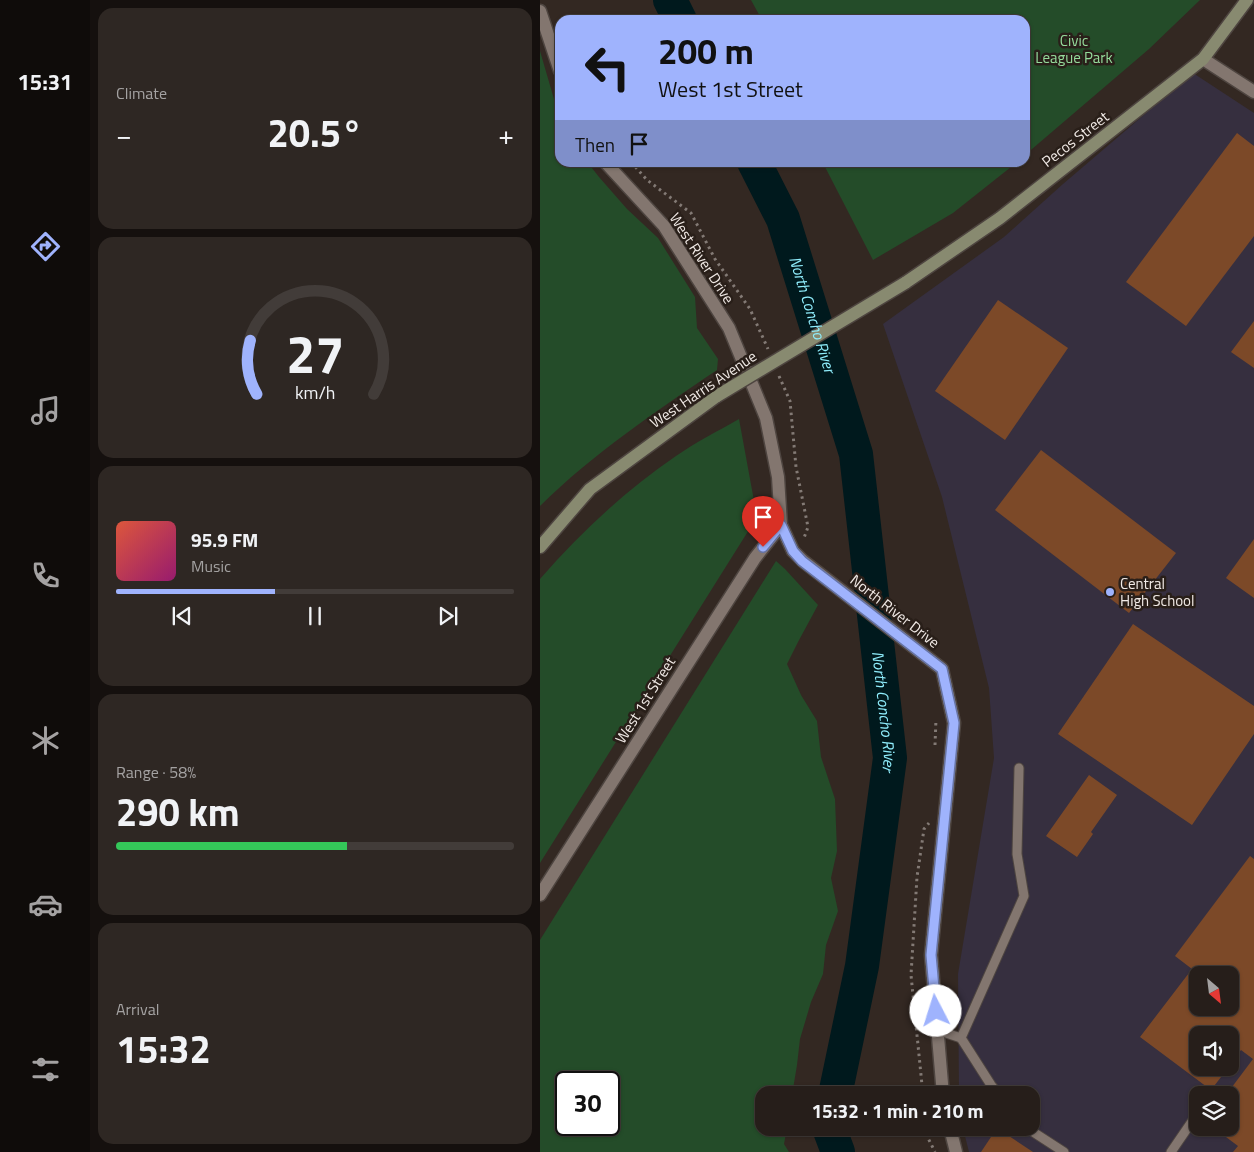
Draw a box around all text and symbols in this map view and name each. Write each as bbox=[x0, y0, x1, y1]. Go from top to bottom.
text: 200 m bbox=[658, 24, 754, 78]
park label: Civic League Park bbox=[1035, 29, 1113, 69]
icon: left bbox=[575, 35, 640, 100]
text: 15:31 bbox=[18, 65, 72, 99]
text: West 1st Street bbox=[658, 72, 803, 106]
text: Climate bbox=[116, 81, 167, 105]
text: 20.5° bbox=[268, 104, 362, 162]
street label: Pecos Street bbox=[1037, 105, 1114, 173]
text: − bbox=[116, 113, 132, 156]
text: + bbox=[498, 113, 514, 156]
text: Then bbox=[575, 130, 615, 159]
icon: arrive bbox=[625, 130, 653, 158]
street label: West River Drive bbox=[664, 208, 740, 308]
icon: directions bbox=[28, 229, 63, 264]
water label: North Concho River bbox=[783, 253, 843, 378]
text: 27 bbox=[286, 314, 344, 393]
street label: West Harris Avenue bbox=[645, 345, 761, 433]
text: km/h bbox=[295, 379, 335, 406]
icon: music bbox=[28, 393, 63, 428]
pin bbox=[742, 496, 784, 547]
icon: arrive bbox=[749, 503, 777, 531]
text: 95.9 FM bbox=[191, 525, 258, 554]
text: Music bbox=[191, 554, 231, 578]
icon: phone bbox=[28, 558, 63, 593]
street label: North River Drive bbox=[845, 569, 945, 653]
place label: Central High School bbox=[1120, 572, 1195, 612]
marker: Central High School bbox=[1104, 586, 1116, 598]
icon: previous bbox=[168, 602, 196, 630]
icon: pause bbox=[301, 602, 329, 630]
icon: next bbox=[434, 602, 462, 630]
water label: North Concho River bbox=[866, 650, 902, 775]
street label: West 1st Street bbox=[609, 651, 681, 748]
icon: climate bbox=[28, 723, 63, 758]
text: Range · 58% bbox=[116, 760, 196, 784]
text: 290 km bbox=[116, 783, 240, 841]
icon: car bbox=[28, 887, 63, 922]
north arrow bbox=[1189, 966, 1239, 1016]
map controls bbox=[1189, 966, 1239, 1136]
position arrow bbox=[909, 984, 961, 1036]
text: Arrival bbox=[116, 997, 159, 1021]
text: 15:32 bbox=[116, 1020, 211, 1078]
button: sound bbox=[1189, 1026, 1239, 1076]
icon: filters bbox=[28, 1052, 63, 1087]
speed limit sign: 30 bbox=[555, 1071, 620, 1136]
button: layers bbox=[1189, 1086, 1239, 1136]
text: 15:32 · 1 min · 210 m bbox=[811, 1096, 984, 1125]

